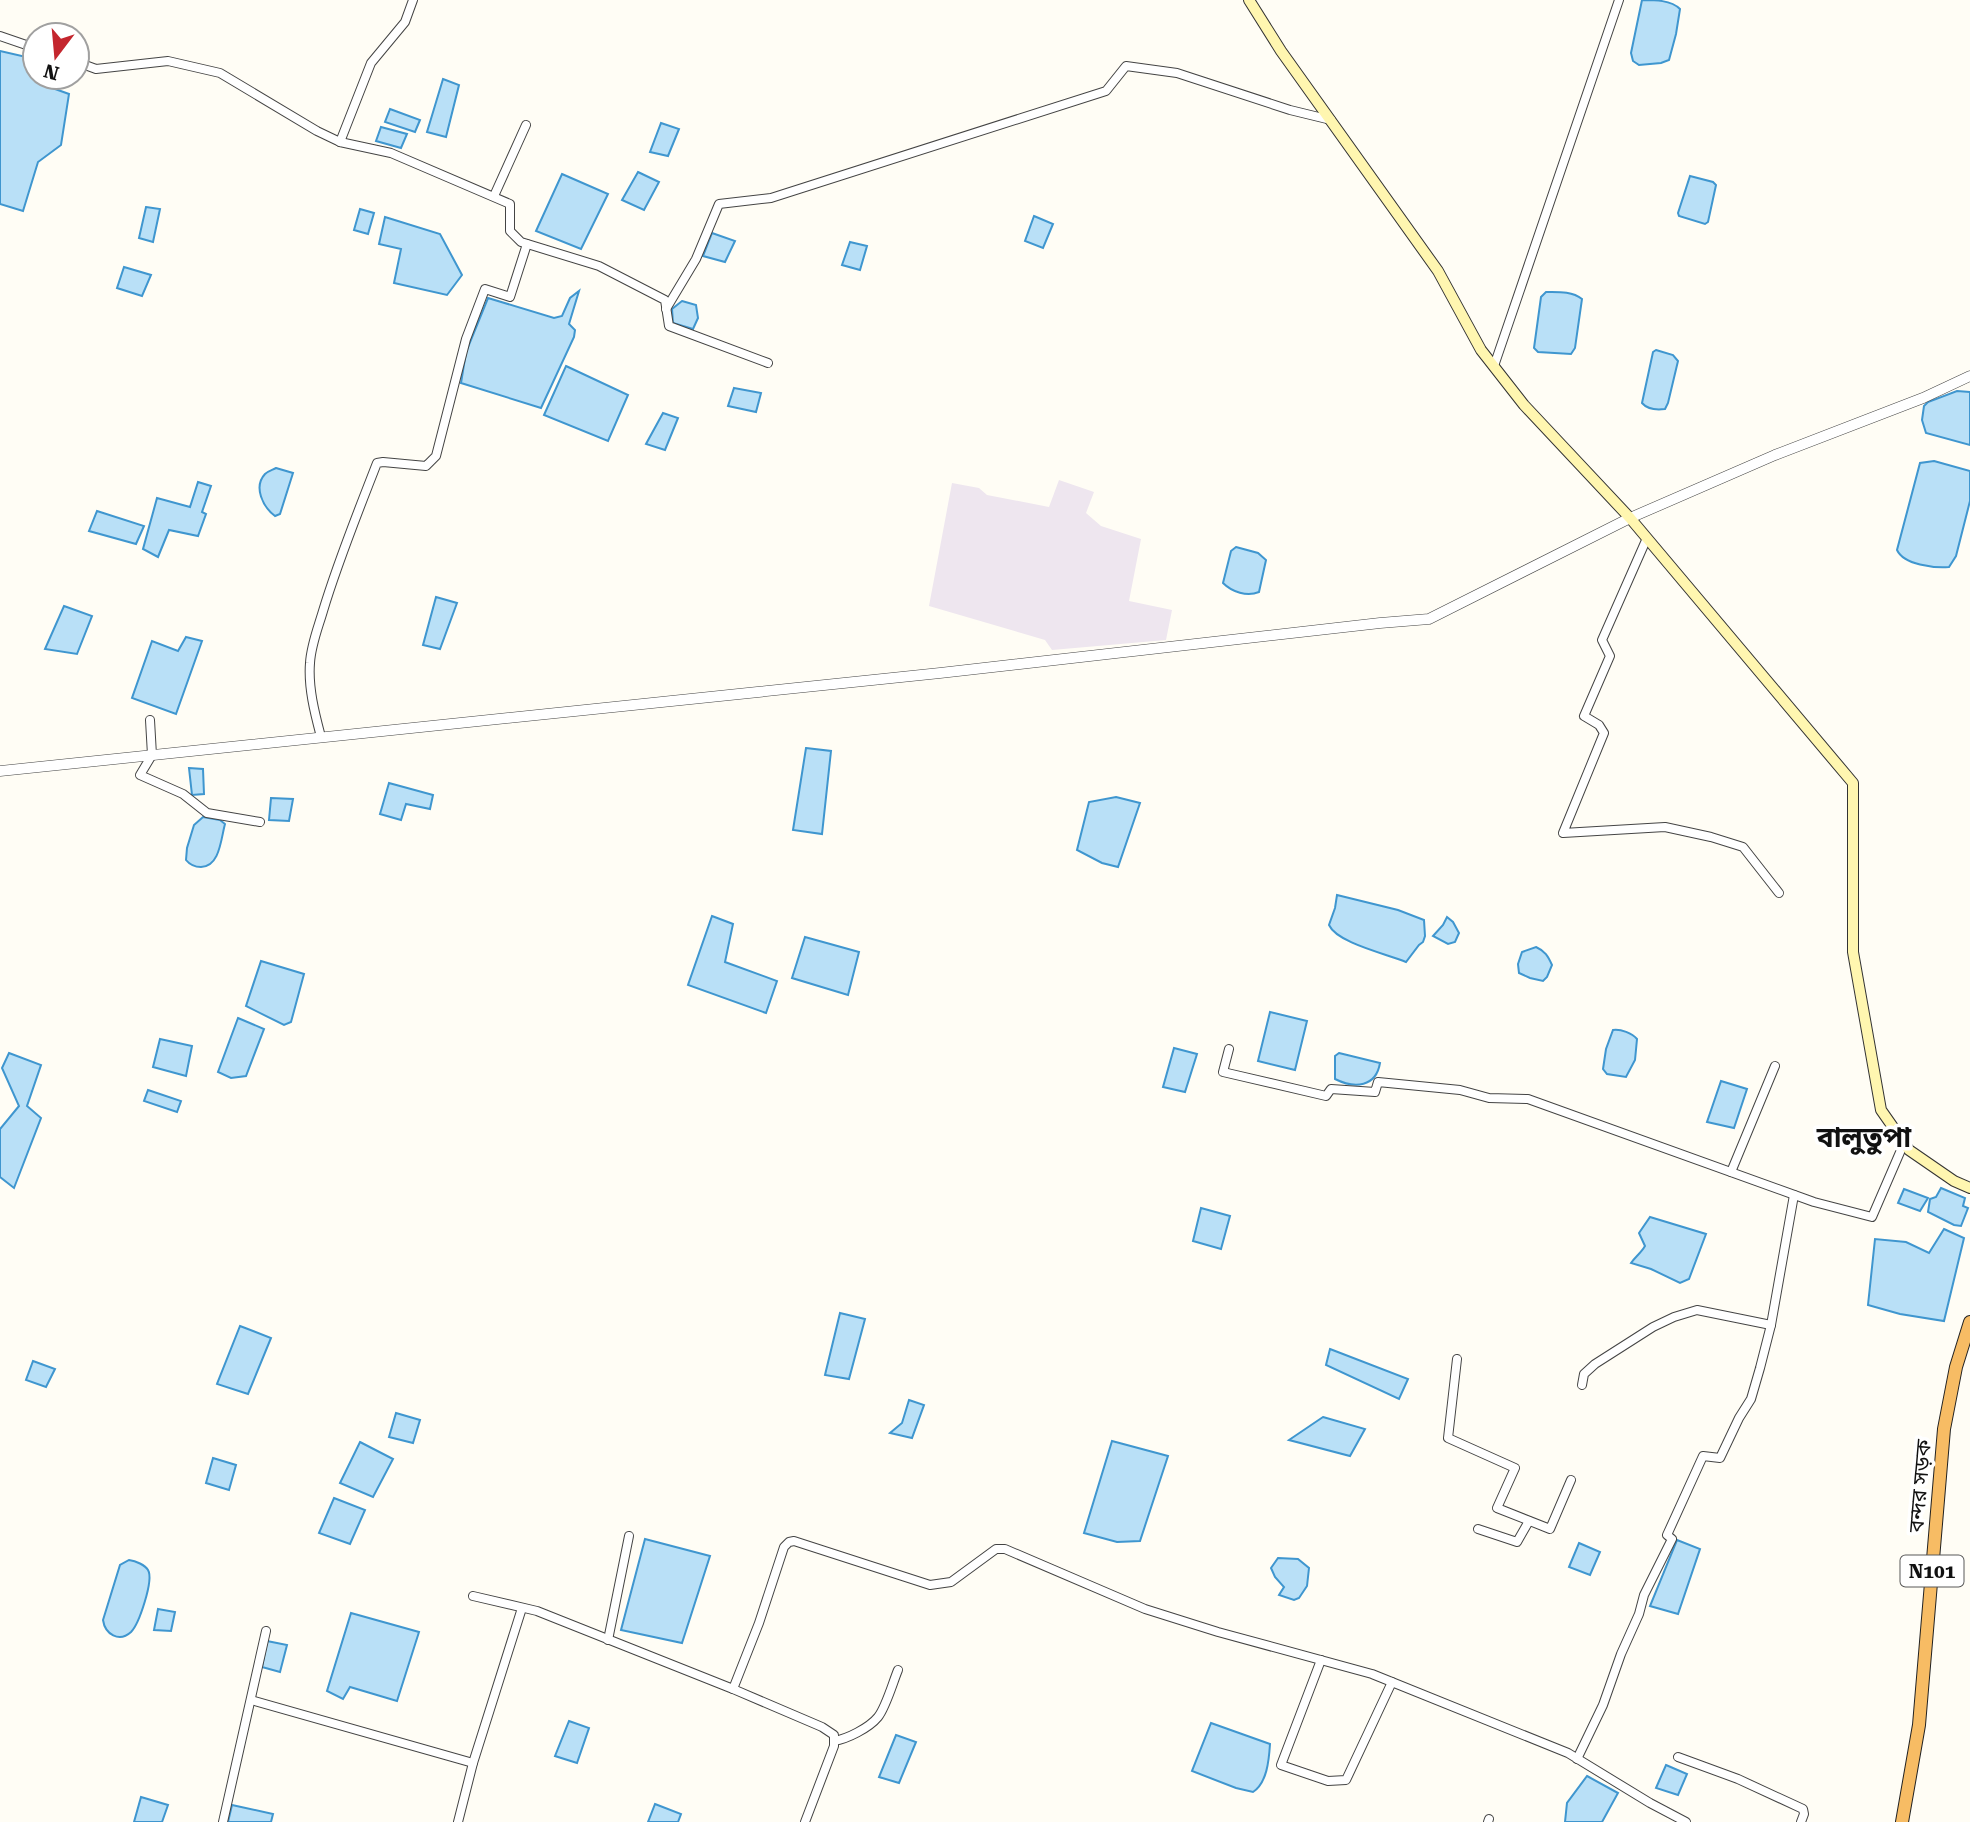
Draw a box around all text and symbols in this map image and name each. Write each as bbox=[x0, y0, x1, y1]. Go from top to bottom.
north arrow bbox=[21, 21, 91, 91]
text: N bbox=[41, 59, 62, 85]
district label: বালুতুপা bbox=[1816, 1121, 1912, 1155]
street label: বন্দর সড়ক bbox=[1904, 1437, 1936, 1534]
road number: N101 bbox=[1900, 1555, 1964, 1586]

